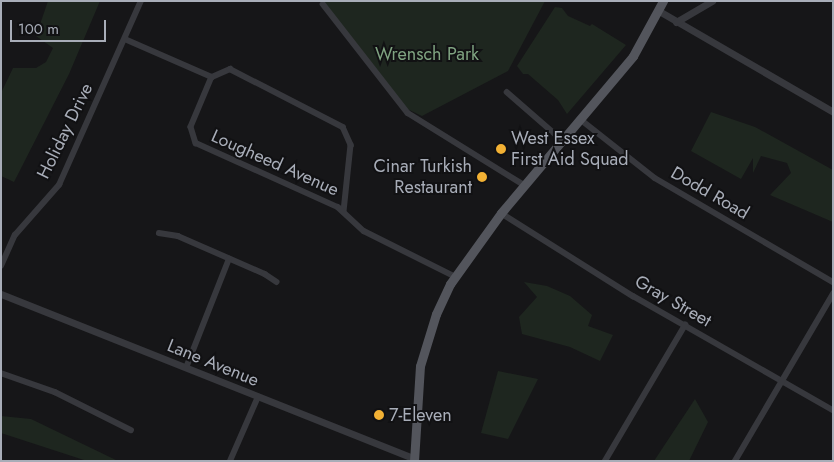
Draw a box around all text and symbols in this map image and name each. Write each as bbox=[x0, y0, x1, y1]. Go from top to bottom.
scale bar bbox=[12, 10, 109, 42]
text: 100 m bbox=[18, 18, 59, 40]
park label: Wrensch Park bbox=[375, 43, 479, 65]
street label: Holiday Drive bbox=[33, 80, 97, 182]
street label: Lougheed Avenue bbox=[208, 125, 342, 201]
place label: West Essex First Aid Squad bbox=[511, 128, 629, 170]
marker: West Essex First Aid Squad bbox=[495, 143, 507, 155]
place label: Cinar Turkish Restaurant bbox=[373, 156, 472, 198]
street label: Dodd Road bbox=[667, 162, 753, 224]
marker: Cinar Turkish Restaurant bbox=[476, 171, 488, 183]
street label: Gray Street bbox=[631, 270, 715, 332]
street label: Lane Avenue bbox=[164, 335, 262, 391]
place label: 7-Eleven bbox=[389, 404, 452, 426]
marker: 7-Eleven bbox=[373, 409, 385, 421]

